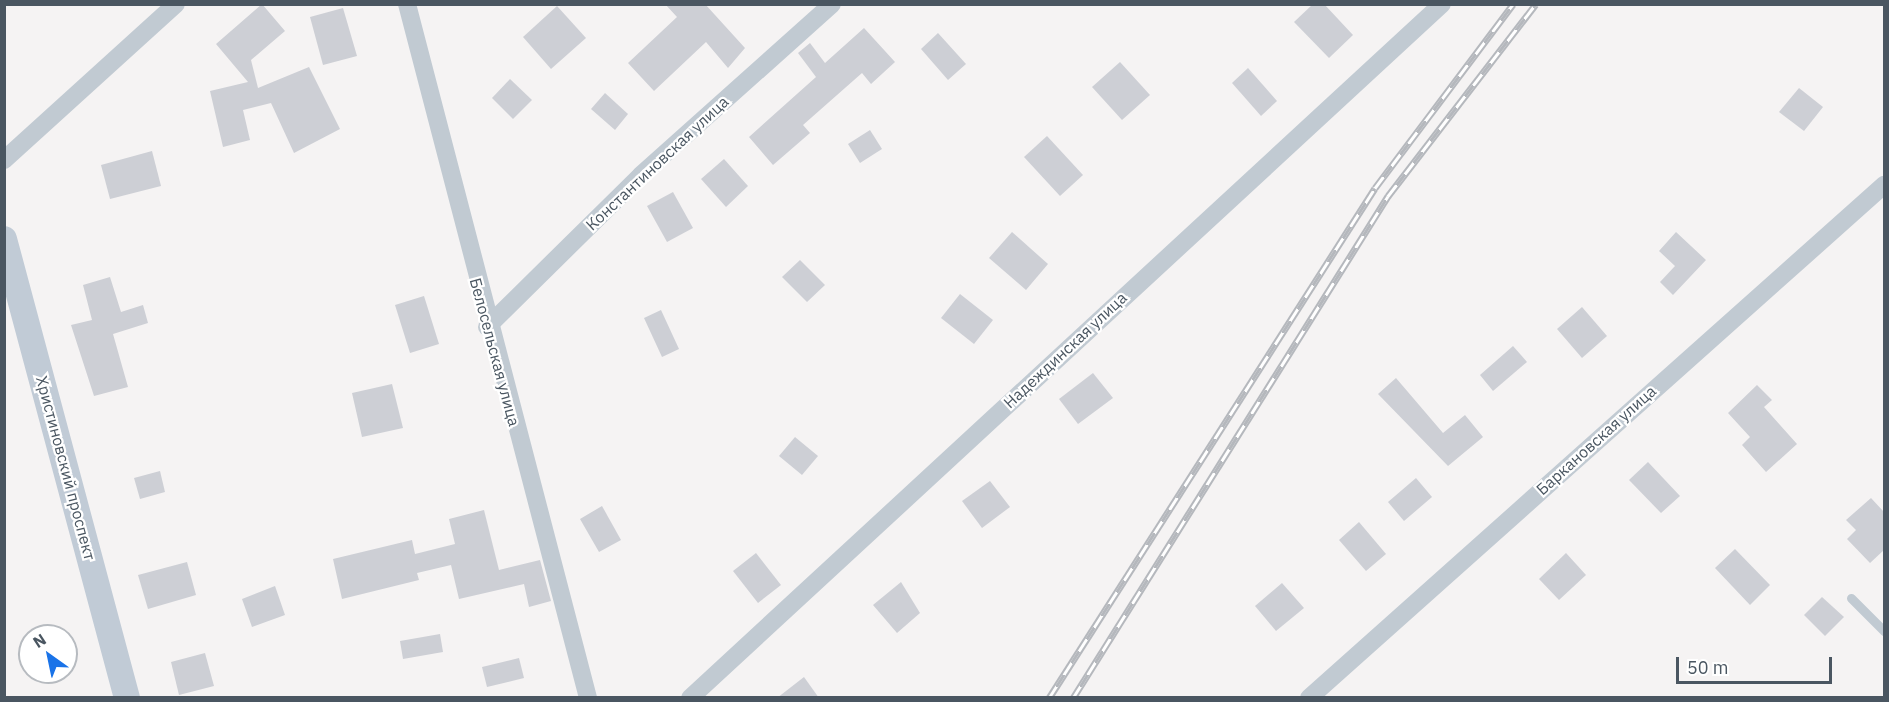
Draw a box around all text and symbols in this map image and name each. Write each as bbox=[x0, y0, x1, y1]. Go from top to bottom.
street label: Константиновская улица bbox=[582, 92, 732, 234]
street label: Белосельская улица bbox=[466, 276, 524, 428]
street label: Надеждинская улица bbox=[1000, 288, 1130, 412]
street label: Христиновский проспект bbox=[32, 374, 100, 562]
street label: Баркановская улица bbox=[1532, 381, 1660, 499]
north arrow bbox=[18, 624, 78, 684]
text: N bbox=[29, 629, 50, 652]
scale bar bbox=[1679, 645, 1835, 683]
text: 50 m bbox=[1687, 656, 1729, 679]

